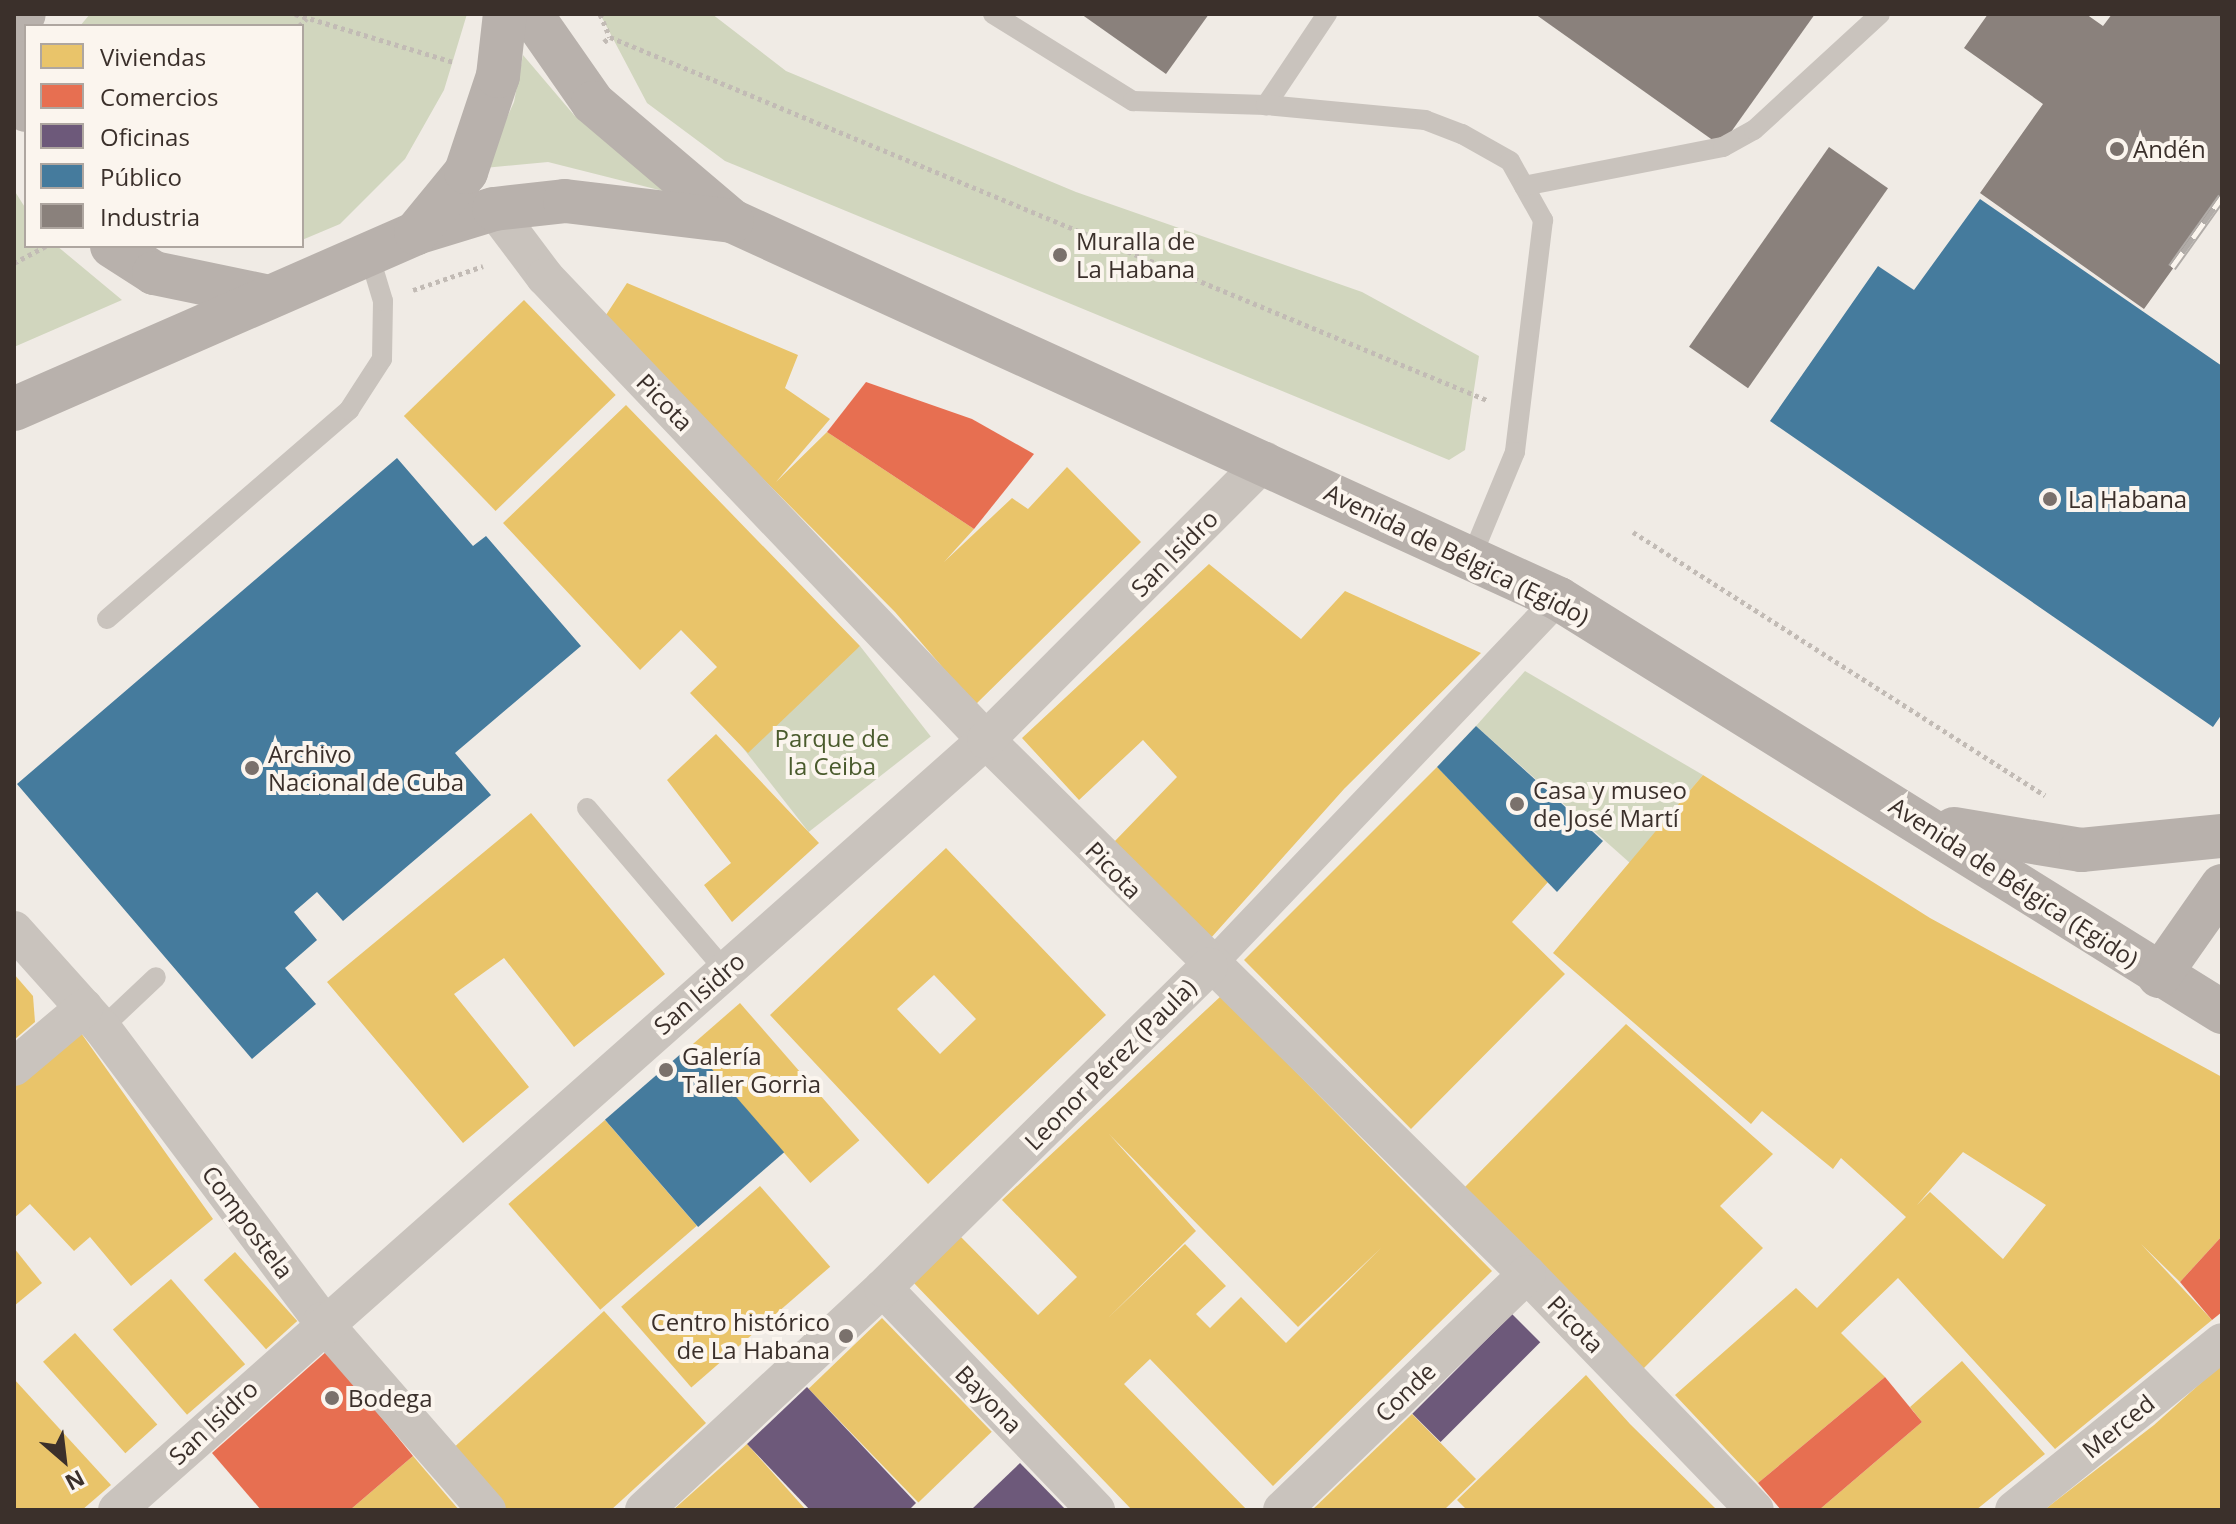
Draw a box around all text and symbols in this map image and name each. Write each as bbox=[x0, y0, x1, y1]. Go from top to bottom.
legend bbox=[24, 24, 304, 248]
text: Viviendas bbox=[100, 40, 206, 73]
text: Comercios bbox=[100, 80, 219, 113]
text: Oficinas bbox=[100, 120, 190, 153]
place label: Andén bbox=[2133, 135, 2206, 163]
marker: Andén bbox=[2108, 140, 2126, 158]
text: Público bbox=[100, 160, 182, 193]
text: Industria bbox=[100, 200, 200, 233]
place label: Muralla de La Habana bbox=[1076, 227, 1195, 283]
marker: Muralla de La Habana bbox=[1051, 246, 1069, 264]
street label: Picota bbox=[631, 367, 699, 437]
street label: Avenida de Bélgica (Egido) bbox=[1320, 477, 1594, 631]
place label: La Habana bbox=[2068, 485, 2187, 513]
marker: La Habana bbox=[2039, 488, 2061, 510]
street label: San Isidro bbox=[1125, 504, 1223, 602]
park label: Parque de la Ceiba bbox=[775, 724, 889, 780]
place label: Archivo Nacional de Cuba bbox=[268, 740, 464, 796]
marker: Archivo Nacional de Cuba bbox=[243, 759, 261, 777]
place label: Casa y museo de José Martí bbox=[1533, 776, 1687, 832]
street label: Avenida de Bélgica (Egido) bbox=[1884, 791, 2144, 973]
marker: Casa y museo de José Martí bbox=[1508, 795, 1526, 813]
street label: Picota bbox=[1080, 835, 1148, 905]
street label: San Isidro bbox=[648, 946, 750, 1040]
street label: Leonor Pérez (Paula) bbox=[1018, 972, 1202, 1156]
place label: Galería Taller Gorrìa bbox=[682, 1042, 821, 1098]
marker: Galería Taller Gorrìa bbox=[657, 1061, 675, 1079]
street label: Compostela bbox=[196, 1160, 300, 1284]
street label: Picota bbox=[1542, 1289, 1610, 1359]
place label: Centro histórico de La Habana bbox=[651, 1308, 830, 1364]
marker: Centro histórico de La Habana bbox=[837, 1327, 855, 1345]
street label: Conde bbox=[1369, 1356, 1441, 1428]
street label: Bayona bbox=[950, 1359, 1028, 1439]
street label: San Isidro bbox=[163, 1374, 263, 1470]
place label: Bodega bbox=[348, 1384, 432, 1412]
street label: Merced bbox=[2076, 1388, 2160, 1464]
marker: Bodega bbox=[323, 1389, 341, 1407]
north arrow bbox=[24, 1420, 104, 1500]
text: N bbox=[60, 1464, 90, 1499]

